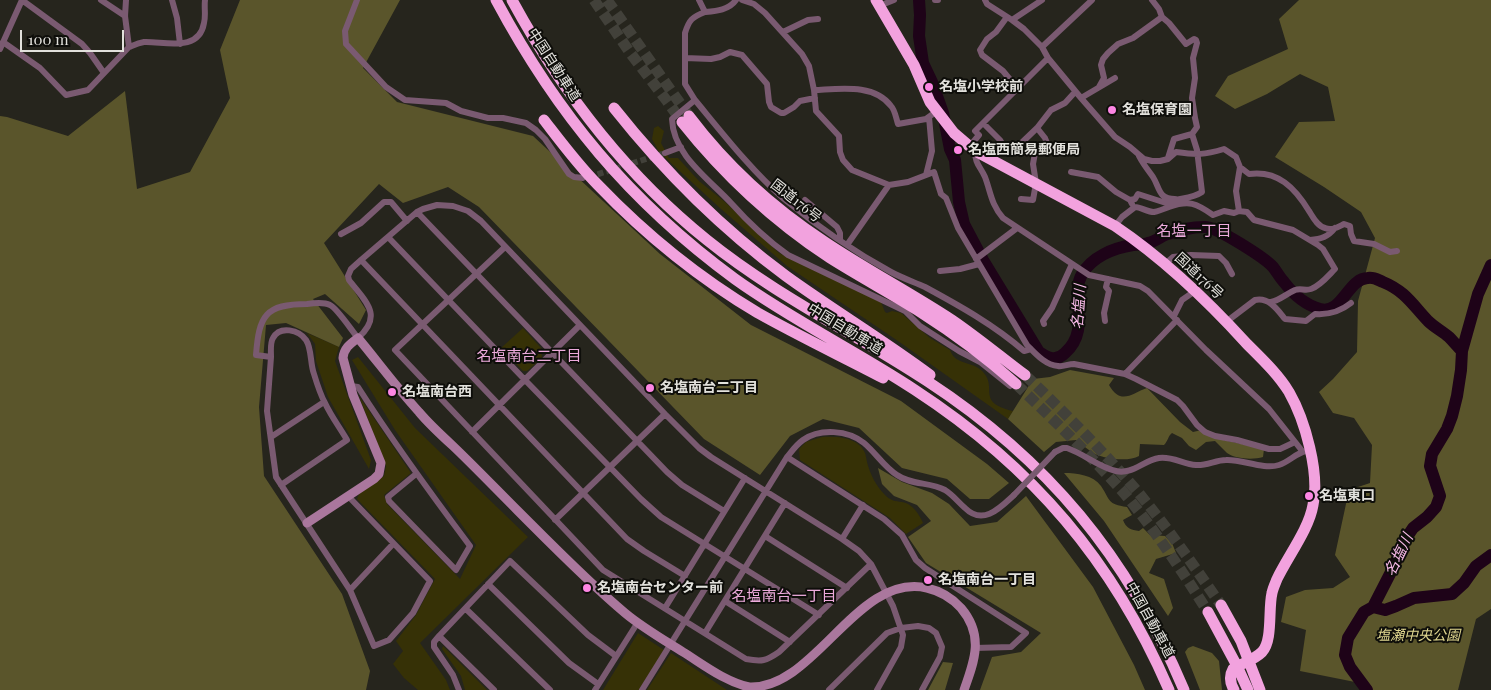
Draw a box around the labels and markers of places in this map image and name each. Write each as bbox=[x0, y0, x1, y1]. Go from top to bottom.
place label: 名塩小学校前 bbox=[939, 79, 1023, 95]
marker: 名塩小学校前 bbox=[923, 81, 935, 93]
place label: 名塩保育園 bbox=[1122, 102, 1192, 118]
marker: 名塩保育園 bbox=[1106, 104, 1118, 116]
place label: 名塩西簡易郵便局 bbox=[968, 142, 1080, 158]
marker: 名塩西簡易郵便局 bbox=[952, 144, 964, 156]
place label: 名塩南台二丁目 bbox=[660, 380, 758, 396]
marker: 名塩南台二丁目 bbox=[644, 382, 656, 394]
place label: 名塩南台西 bbox=[402, 384, 472, 400]
marker: 名塩南台西 bbox=[386, 386, 398, 398]
place label: 名塩東口 bbox=[1319, 488, 1375, 504]
marker: 名塩東口 bbox=[1303, 490, 1315, 502]
place label: 名塩南台一丁目 bbox=[938, 572, 1036, 588]
marker: 名塩南台一丁目 bbox=[922, 574, 934, 586]
place label: 名塩南台センター前 bbox=[597, 580, 723, 596]
marker: 名塩南台センター前 bbox=[581, 582, 593, 594]

